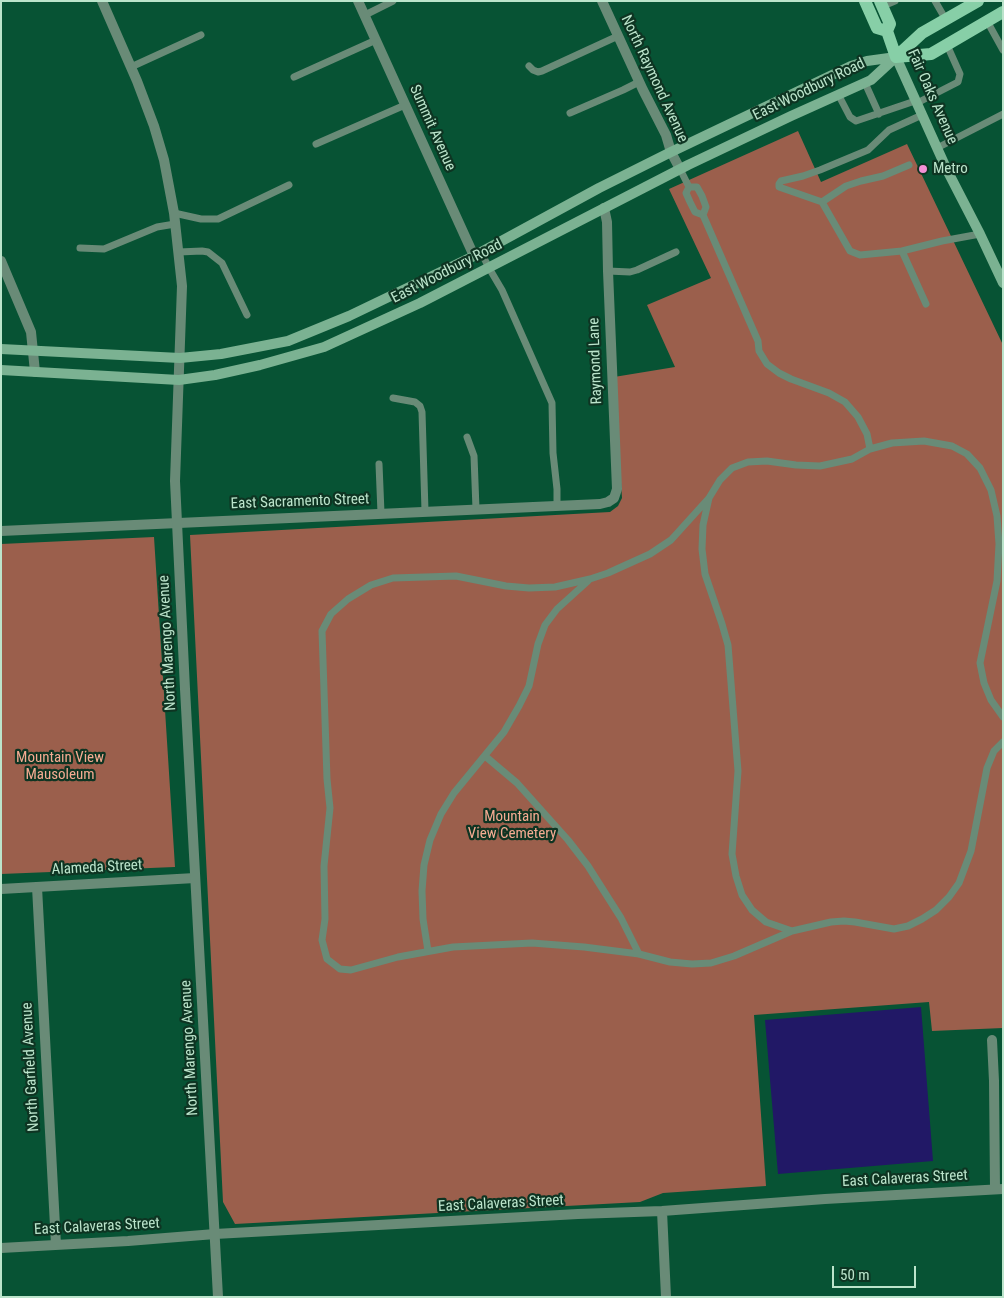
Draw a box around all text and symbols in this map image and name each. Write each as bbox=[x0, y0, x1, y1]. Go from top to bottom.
street label: North Raymond Avenue bbox=[617, 13, 691, 145]
street label: Fair Oaks Avenue bbox=[903, 47, 961, 147]
street label: East Woodbury Road bbox=[750, 55, 868, 125]
street label: Summit Avenue bbox=[405, 82, 459, 174]
place label: Metro bbox=[933, 160, 968, 178]
marker: Metro bbox=[917, 163, 929, 175]
street label: East Woodbury Road bbox=[388, 236, 506, 308]
street label: Raymond Lane bbox=[585, 317, 607, 405]
street label: East Sacramento Street bbox=[230, 491, 370, 513]
street label: North Marengo Avenue bbox=[155, 575, 181, 711]
park label: Mountain View Mausoleum bbox=[16, 749, 104, 784]
park label: Mountain View Cemetery bbox=[468, 808, 556, 843]
street label: Alameda Street bbox=[51, 857, 143, 879]
street label: North Marengo Avenue bbox=[177, 980, 203, 1116]
street label: North Garfield Avenue bbox=[19, 1002, 43, 1132]
street label: East Calaveras Street bbox=[842, 1167, 968, 1191]
street label: East Calaveras Street bbox=[438, 1192, 564, 1216]
street label: East Calaveras Street bbox=[34, 1215, 160, 1239]
scale bar bbox=[834, 1256, 918, 1288]
text: 50 m bbox=[840, 1266, 870, 1284]

